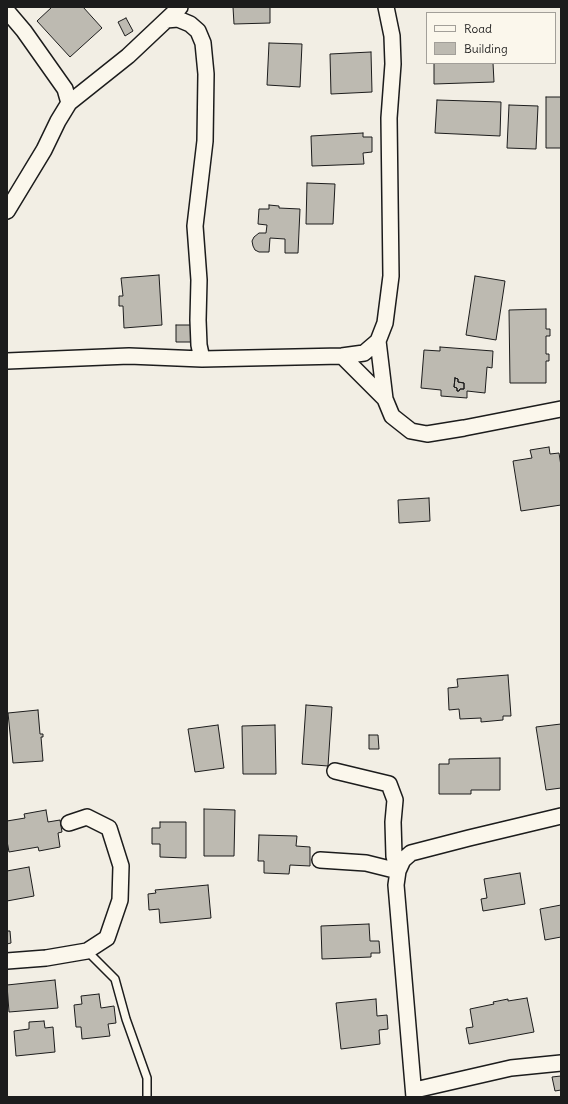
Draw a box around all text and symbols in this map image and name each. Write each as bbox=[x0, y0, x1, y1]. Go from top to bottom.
legend bbox=[426, 12, 556, 64]
text: Road bbox=[464, 21, 492, 36]
text: Building bbox=[464, 41, 508, 56]

